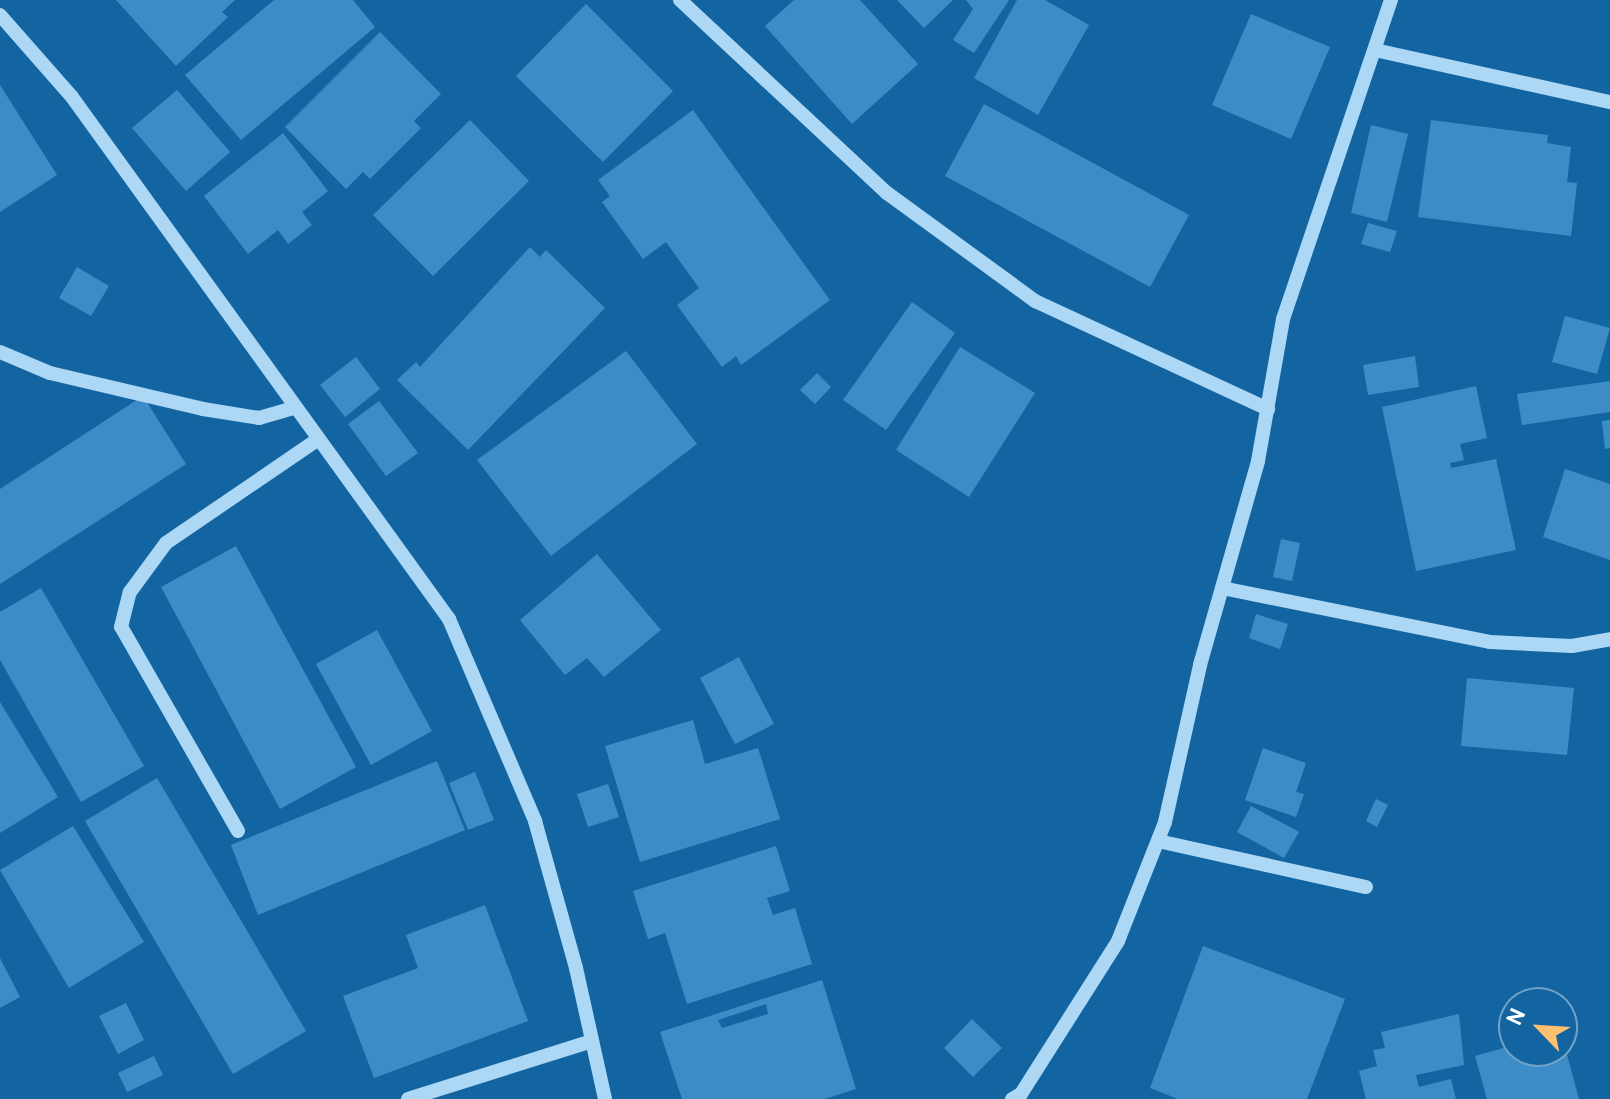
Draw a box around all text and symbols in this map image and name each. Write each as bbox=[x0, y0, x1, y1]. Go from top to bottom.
north arrow bbox=[1498, 987, 1578, 1067]
text: N bbox=[1502, 1005, 1533, 1030]

